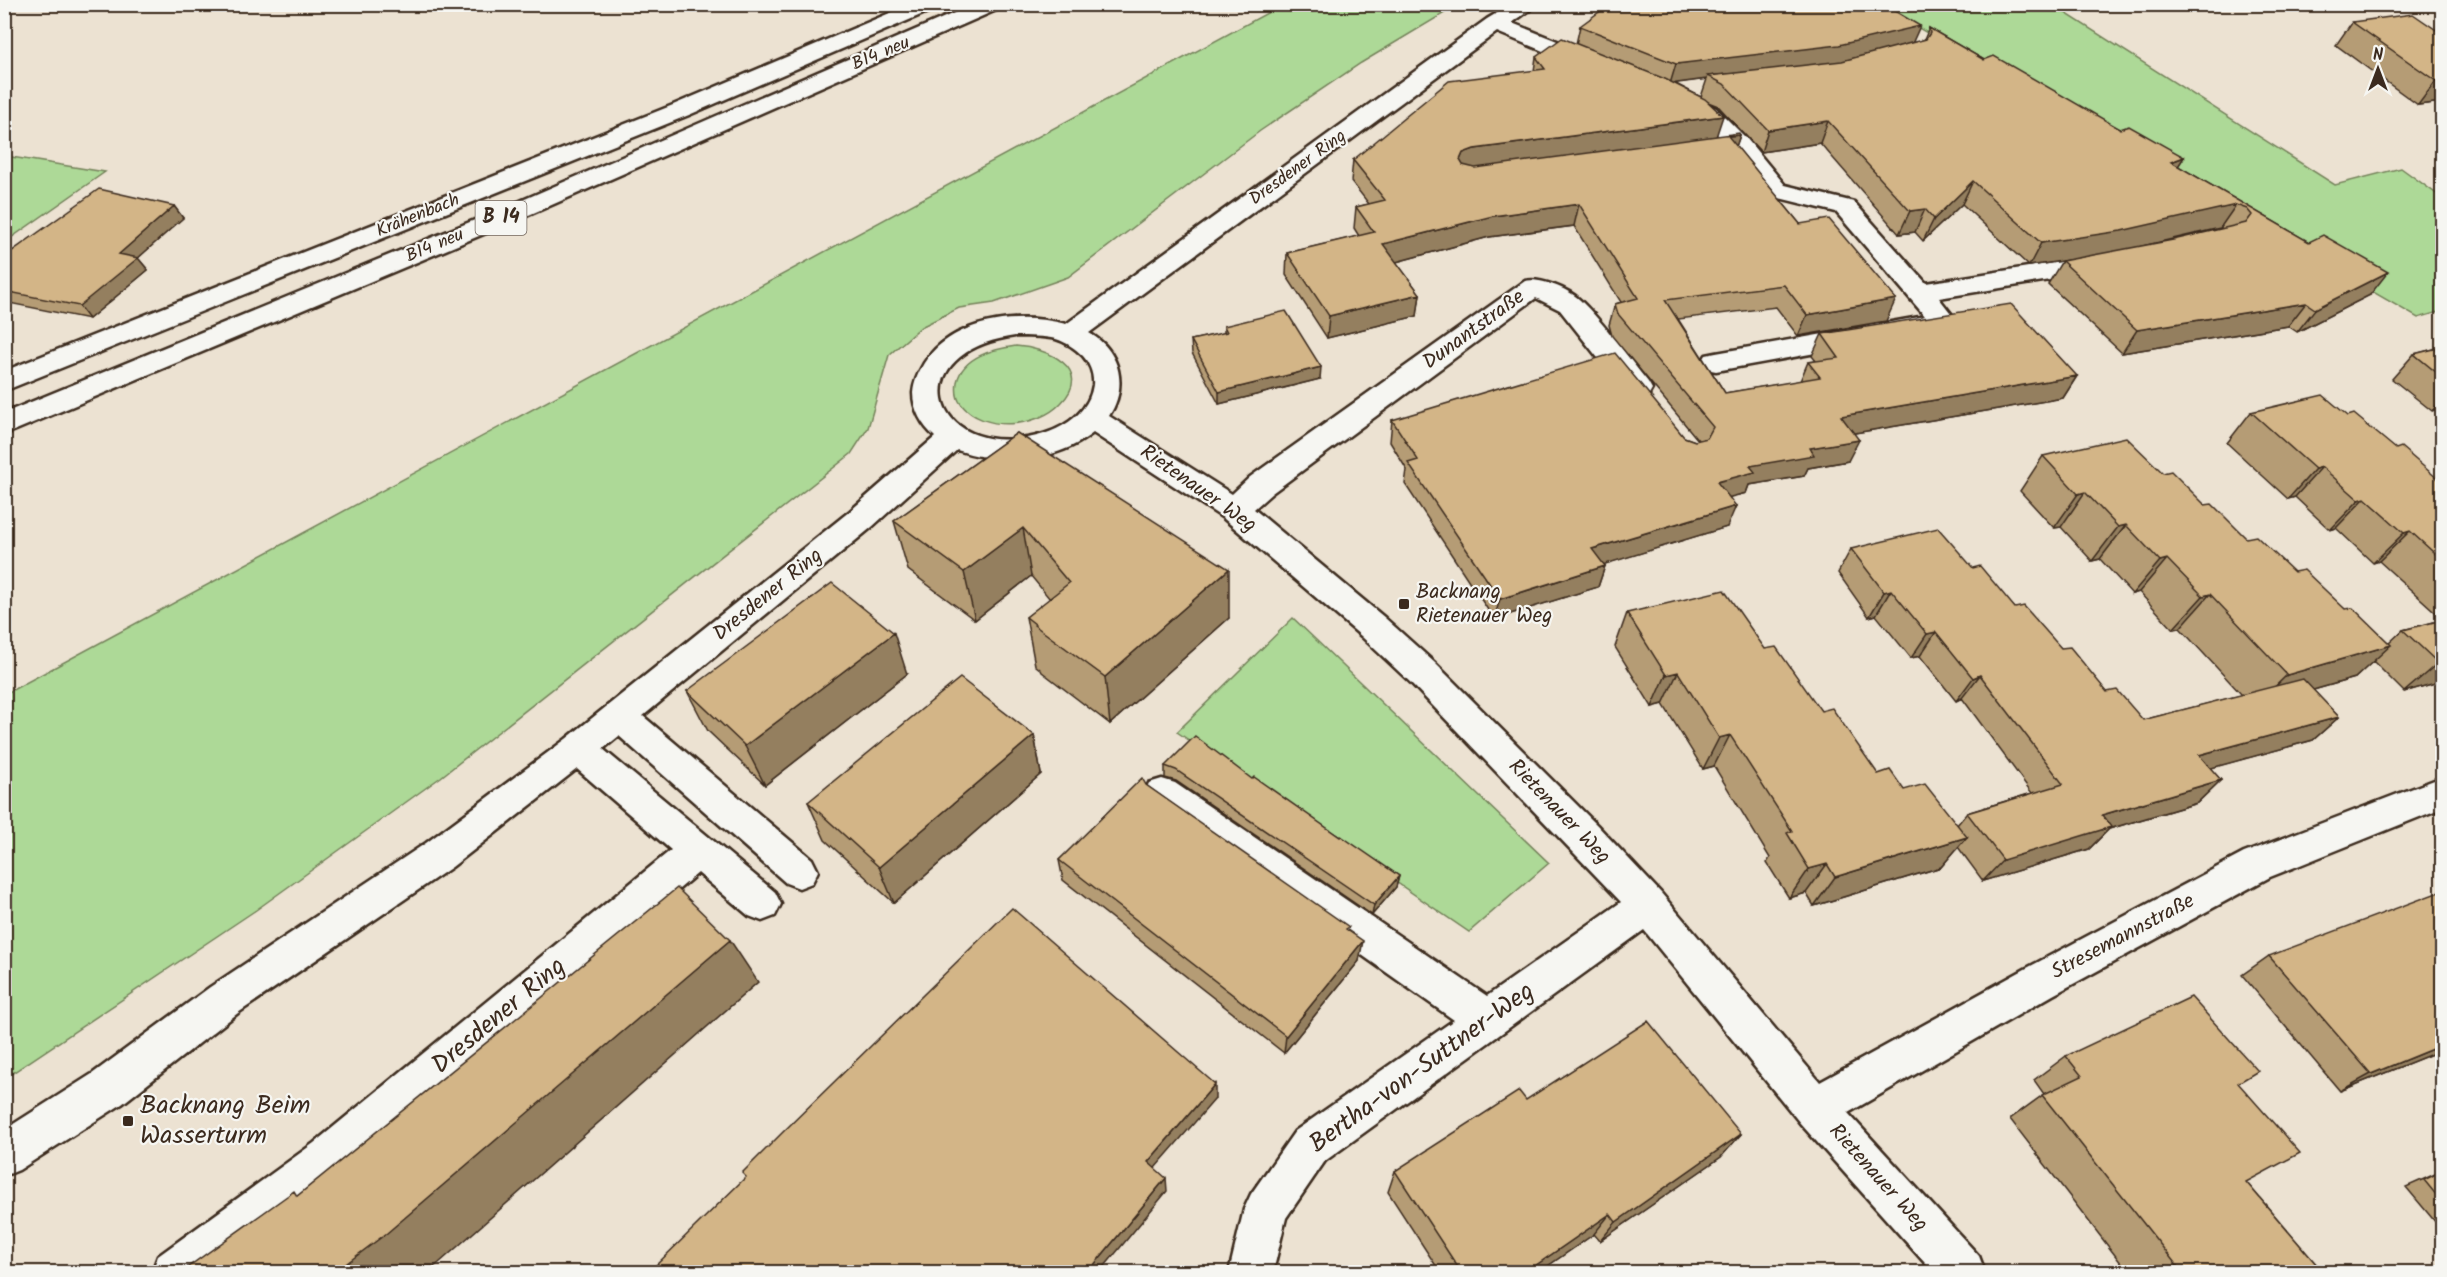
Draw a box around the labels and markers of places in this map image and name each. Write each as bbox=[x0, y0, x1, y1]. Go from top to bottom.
place label: Backnang Rietenauer Weg bbox=[1416, 576, 1552, 633]
marker: Backnang Rietenauer Weg bbox=[1397, 597, 1411, 611]
place label: Backnang Beim Wasserturm bbox=[140, 1085, 310, 1157]
marker: Backnang Beim Wasserturm bbox=[121, 1114, 135, 1128]

